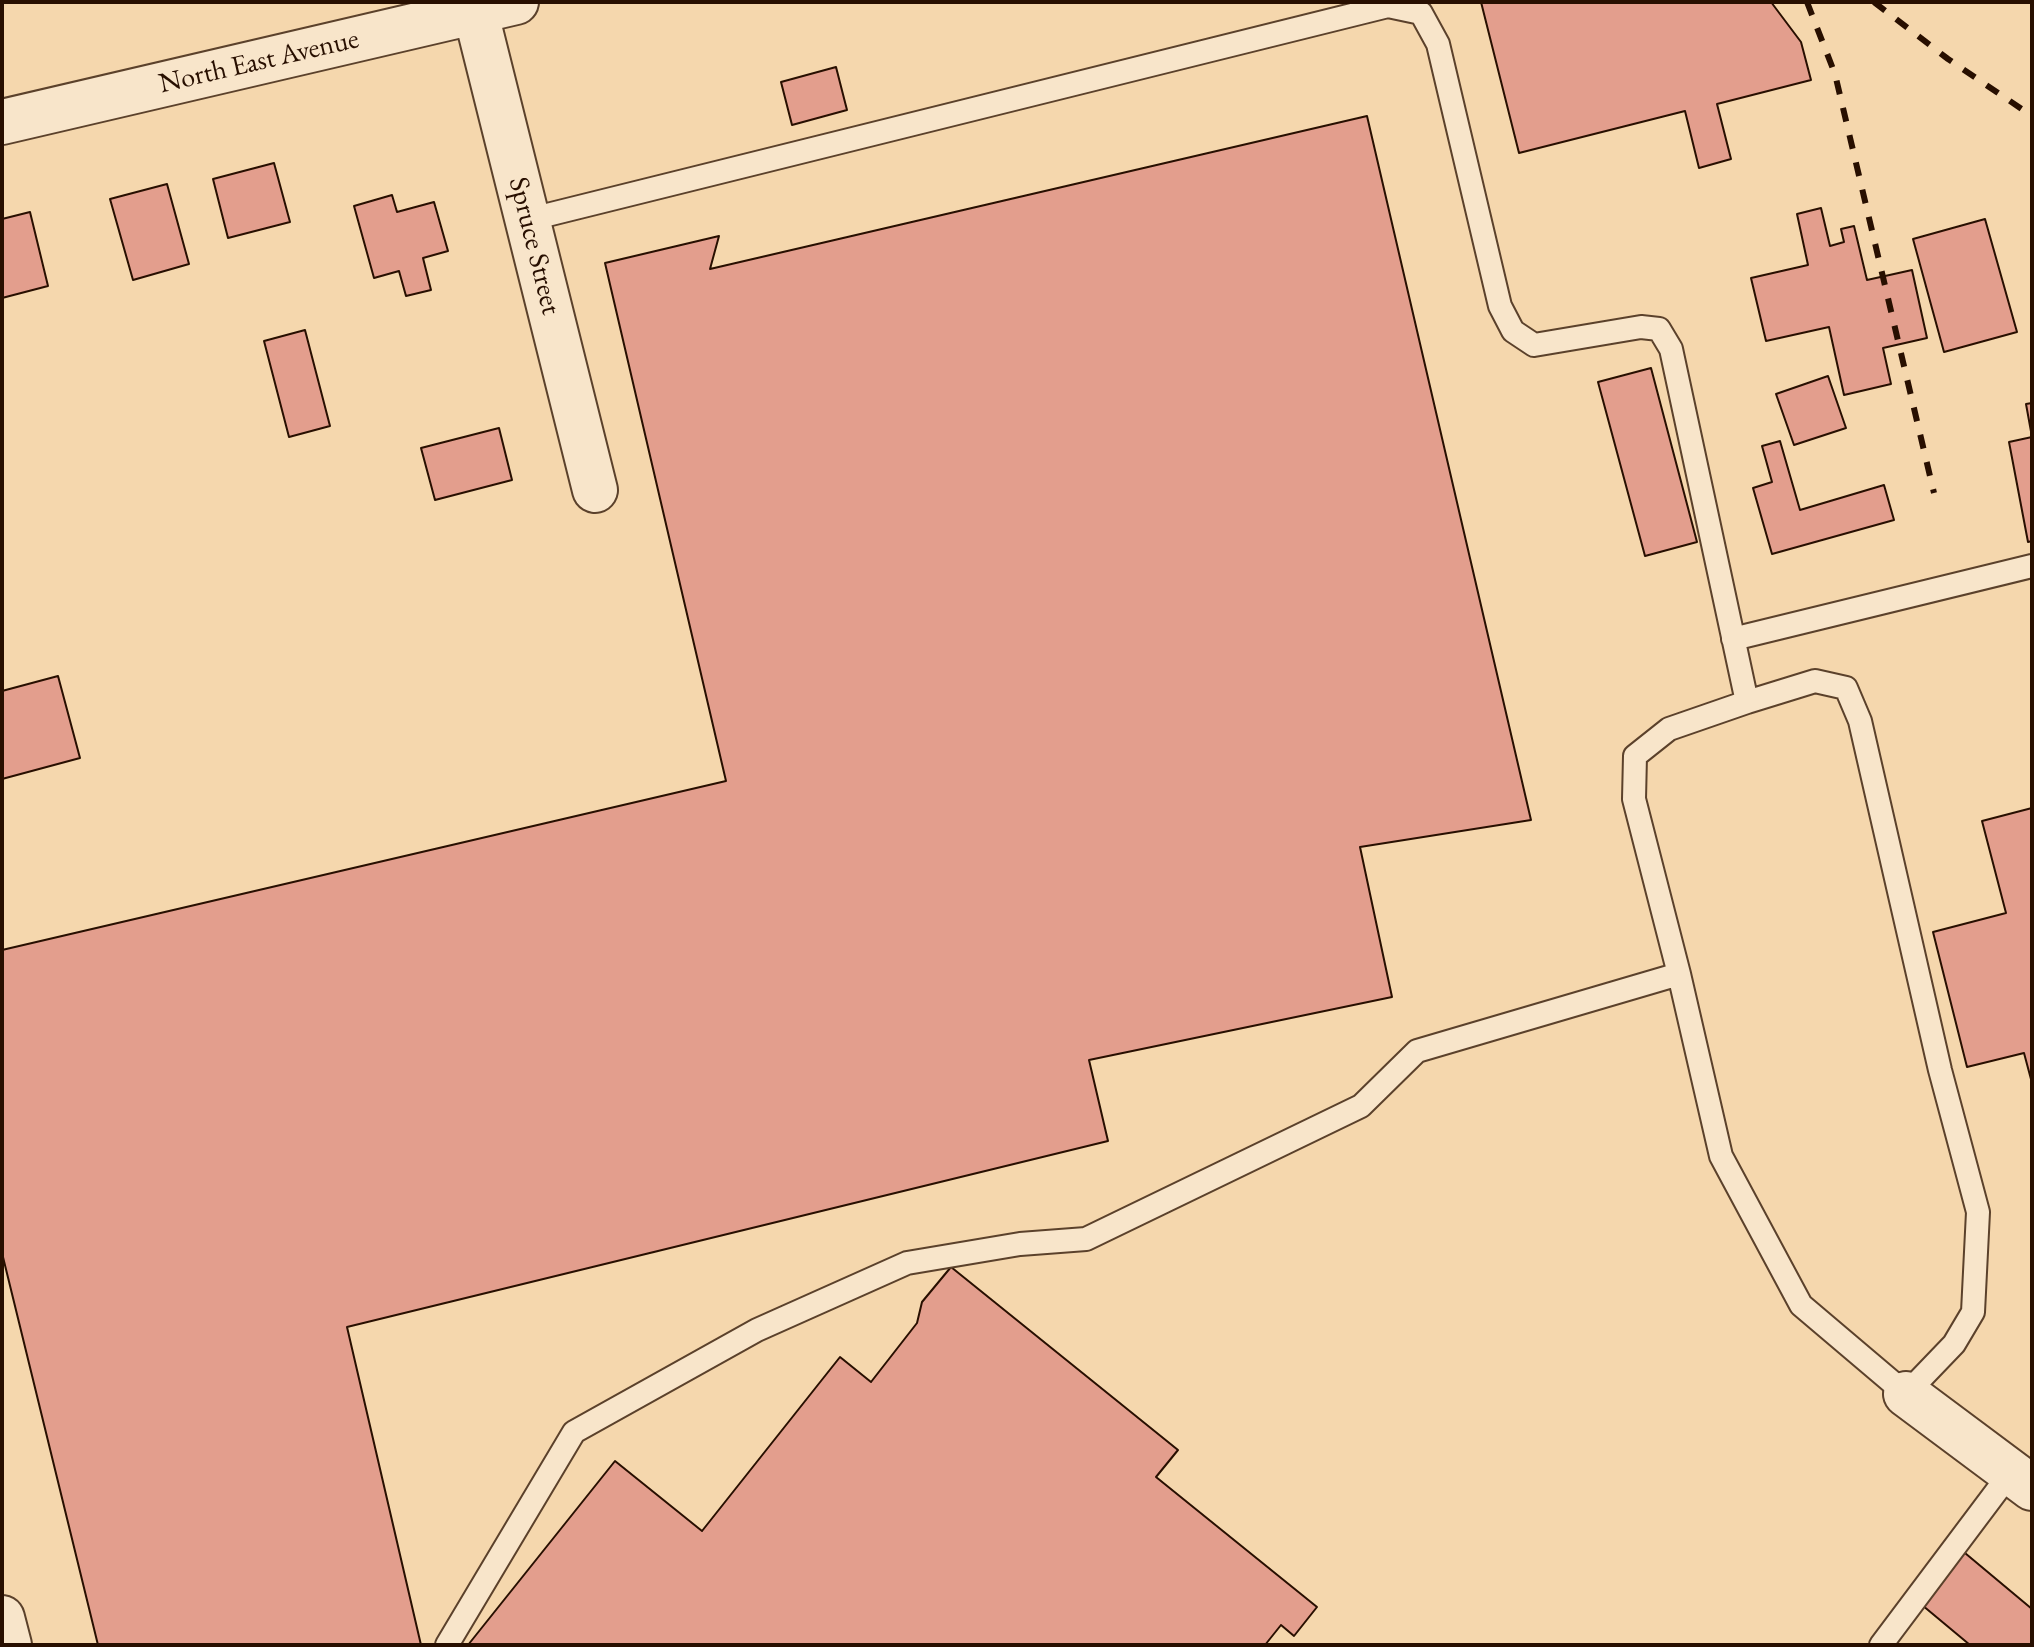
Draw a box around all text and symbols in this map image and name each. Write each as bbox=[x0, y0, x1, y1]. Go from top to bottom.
street label: North East Avenue bbox=[156, 23, 362, 101]
street label: Spruce Street bbox=[501, 174, 567, 318]

